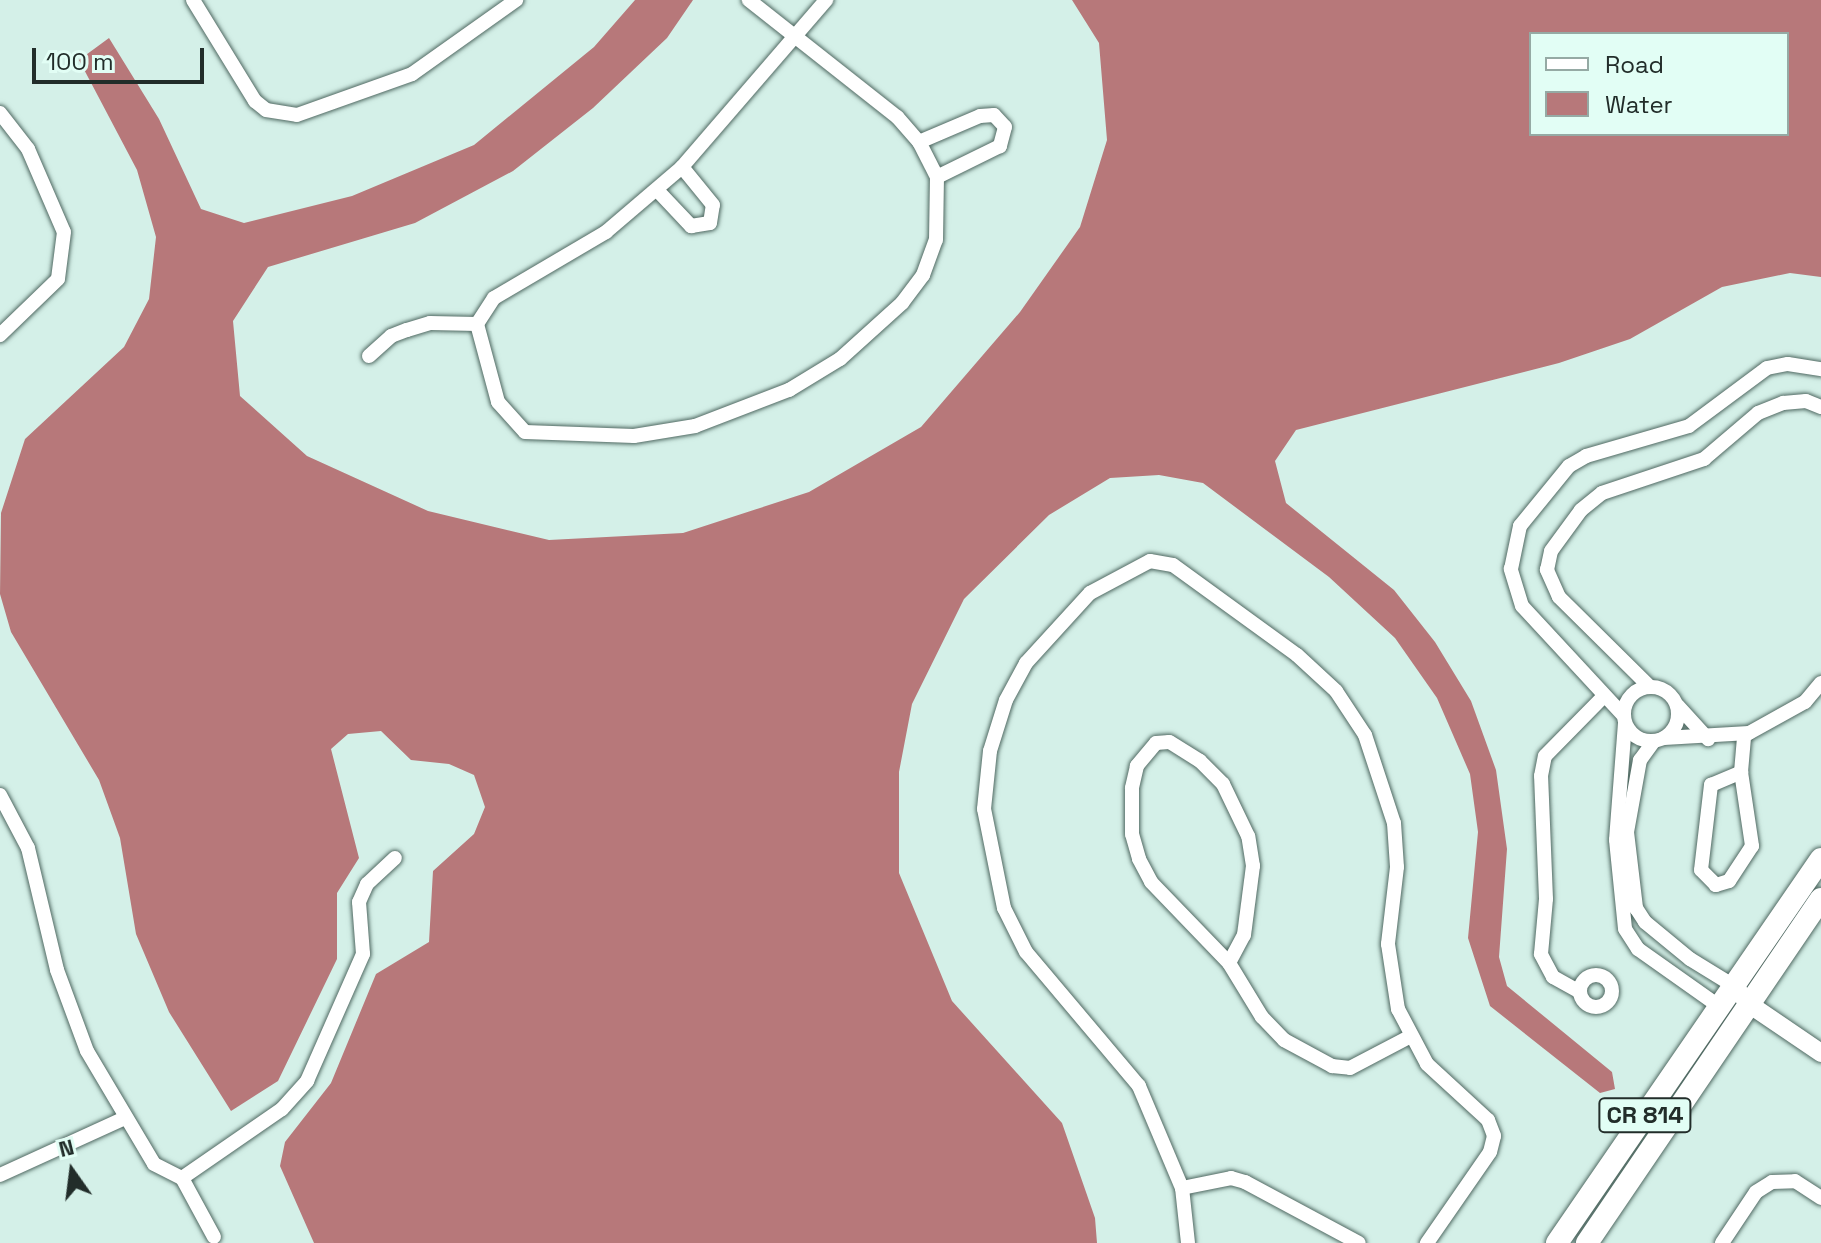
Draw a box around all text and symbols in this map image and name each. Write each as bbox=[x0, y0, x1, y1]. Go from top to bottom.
scale bar bbox=[36, 32, 208, 82]
legend bbox=[1529, 32, 1789, 136]
text: 100 m bbox=[46, 46, 114, 77]
text: Road bbox=[1605, 49, 1664, 80]
text: Water bbox=[1605, 89, 1673, 120]
road number: CR 814 bbox=[1597, 1095, 1693, 1135]
north arrow bbox=[32, 1131, 112, 1211]
text: N bbox=[56, 1132, 77, 1163]

